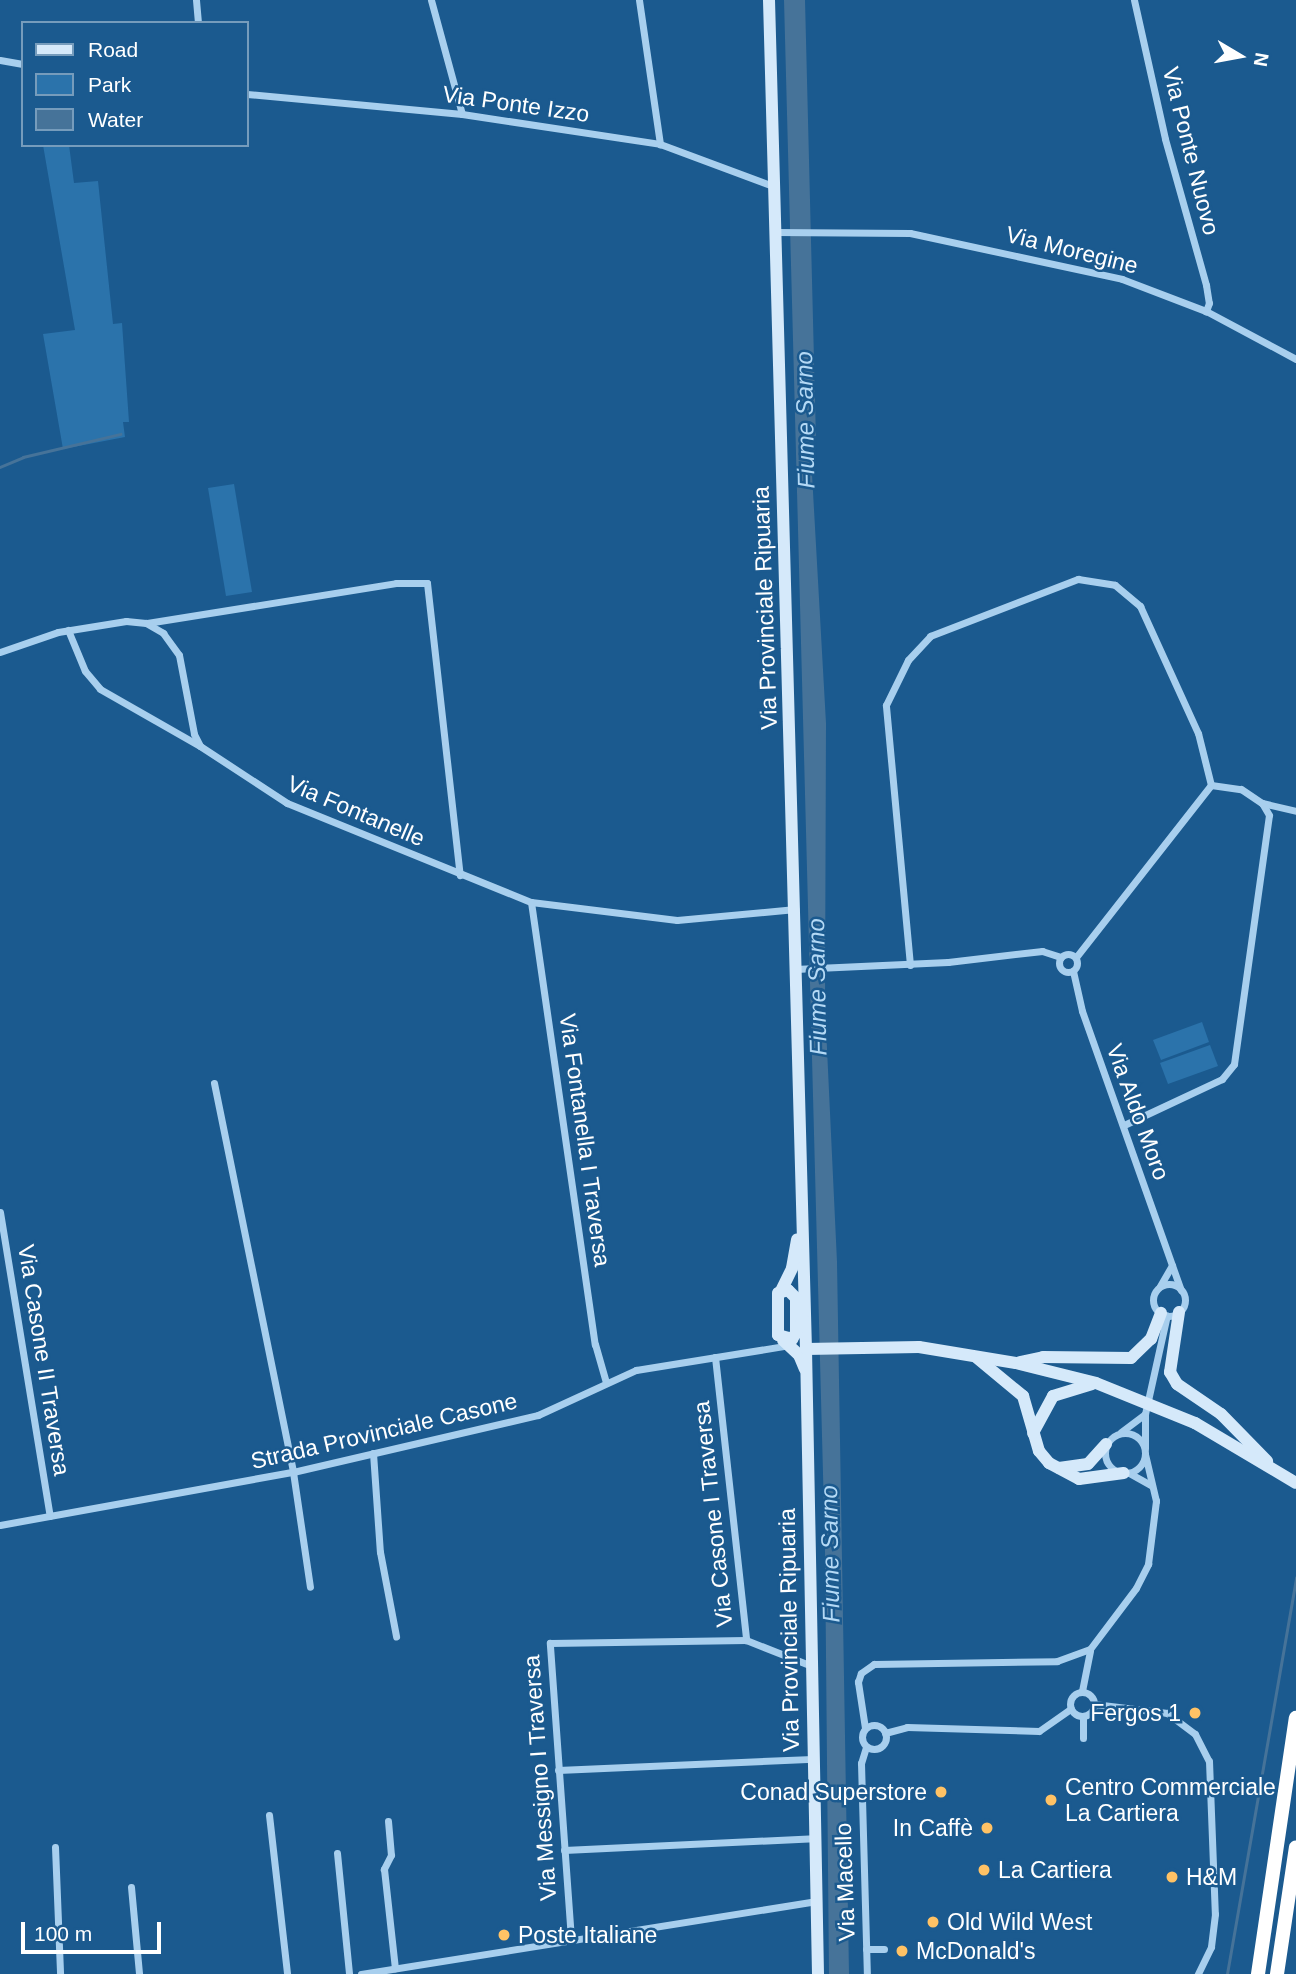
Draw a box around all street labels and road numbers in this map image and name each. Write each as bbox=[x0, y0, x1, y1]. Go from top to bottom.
street label: Via Ponte Nuovo bbox=[1157, 64, 1225, 238]
street label: Via Ponte Izzo bbox=[441, 80, 591, 128]
street label: Via Moregine bbox=[1003, 220, 1141, 280]
street label: Via Provinciale Ripuaria bbox=[747, 486, 783, 730]
street label: Via Fontanelle bbox=[283, 770, 429, 852]
street label: Via Fontanella I Traversa bbox=[554, 1011, 616, 1269]
street label: Via Aldo Moro bbox=[1100, 1040, 1176, 1184]
street label: Via Casone II Traversa bbox=[12, 1242, 76, 1478]
street label: Strada Provinciale Casone bbox=[248, 1387, 520, 1475]
street label: Via Casone I Traversa bbox=[687, 1399, 739, 1629]
street label: Via Provinciale Ripuaria bbox=[773, 1508, 805, 1752]
street label: Via Messigno I Traversa bbox=[518, 1654, 562, 1902]
street label: Via Macello bbox=[829, 1822, 861, 1942]

